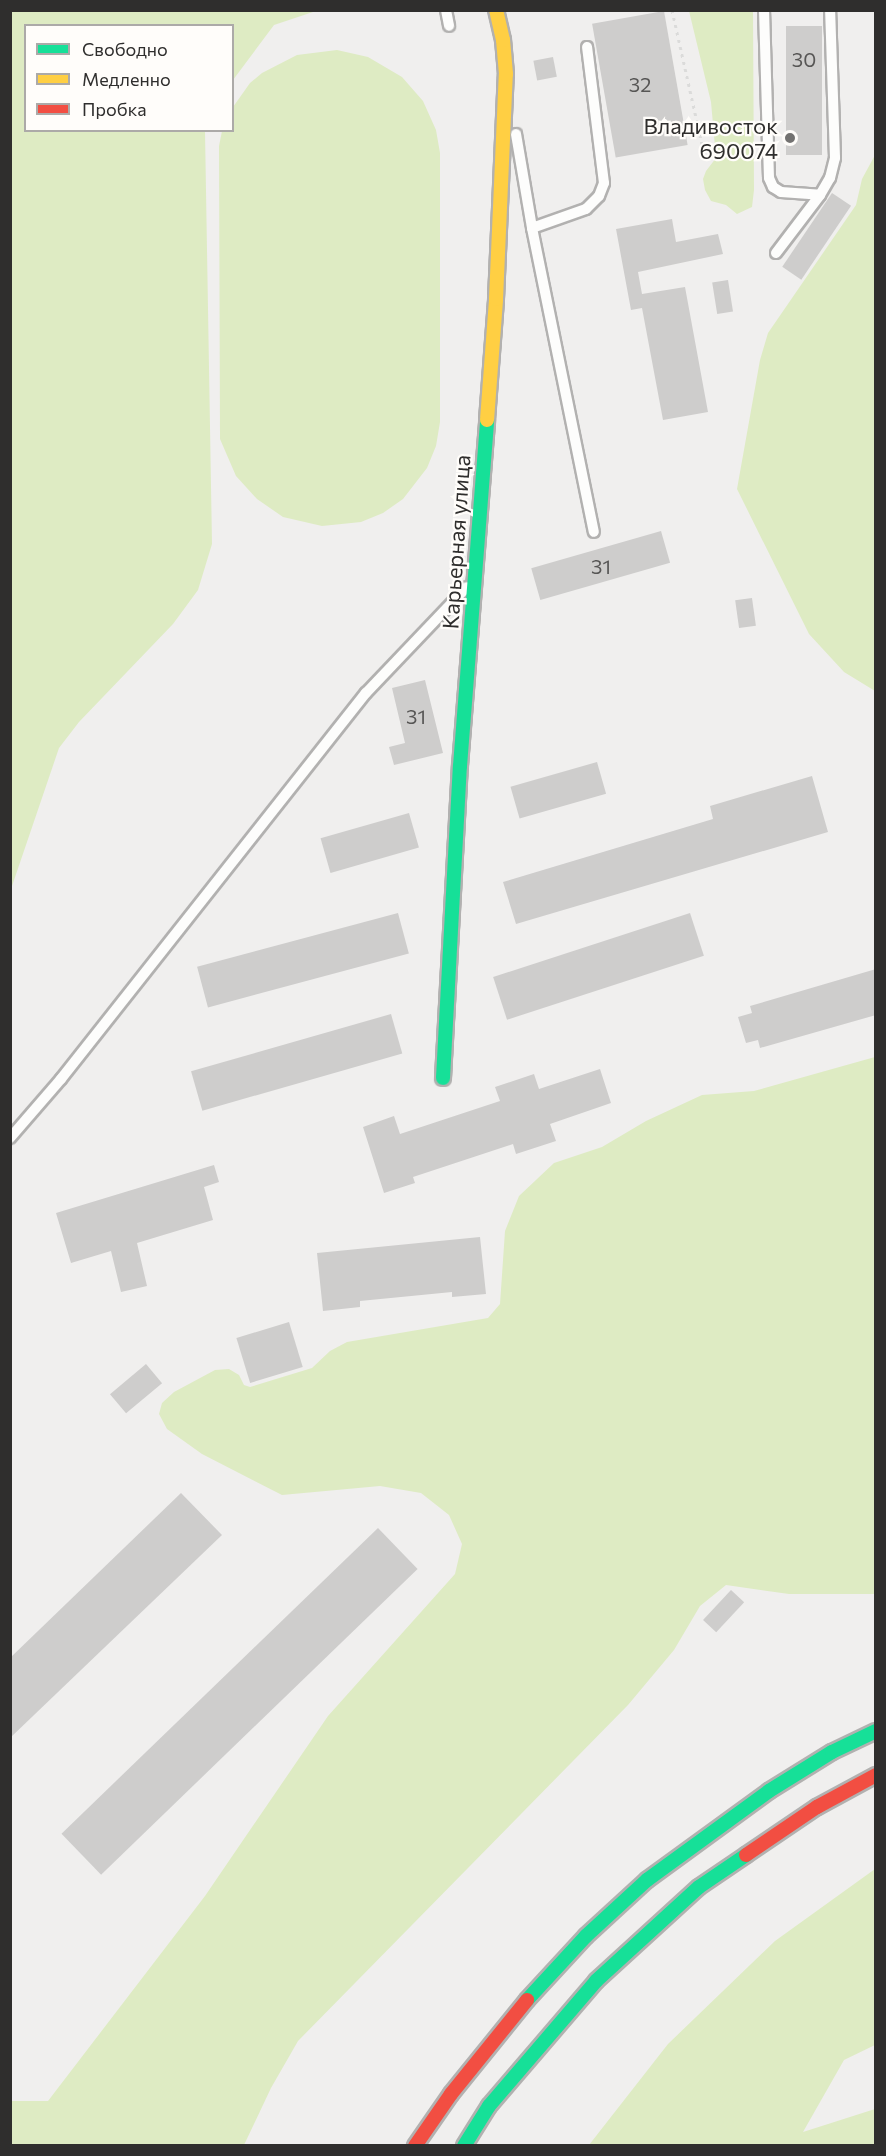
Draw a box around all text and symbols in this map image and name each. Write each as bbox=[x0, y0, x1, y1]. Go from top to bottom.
legend bbox=[24, 24, 234, 132]
text: Свободно bbox=[82, 38, 168, 60]
house number: 30 bbox=[792, 47, 816, 71]
text: Медленно bbox=[82, 68, 171, 90]
house number: 32 bbox=[629, 72, 651, 96]
text: Пробка bbox=[82, 98, 147, 120]
place label: Владивосток 690074 bbox=[643, 112, 778, 164]
marker: Владивосток 690074 bbox=[783, 131, 797, 145]
street label: Карьерная улица bbox=[437, 454, 475, 630]
house number: 31 bbox=[591, 554, 611, 578]
house number: 31 bbox=[406, 704, 426, 728]

